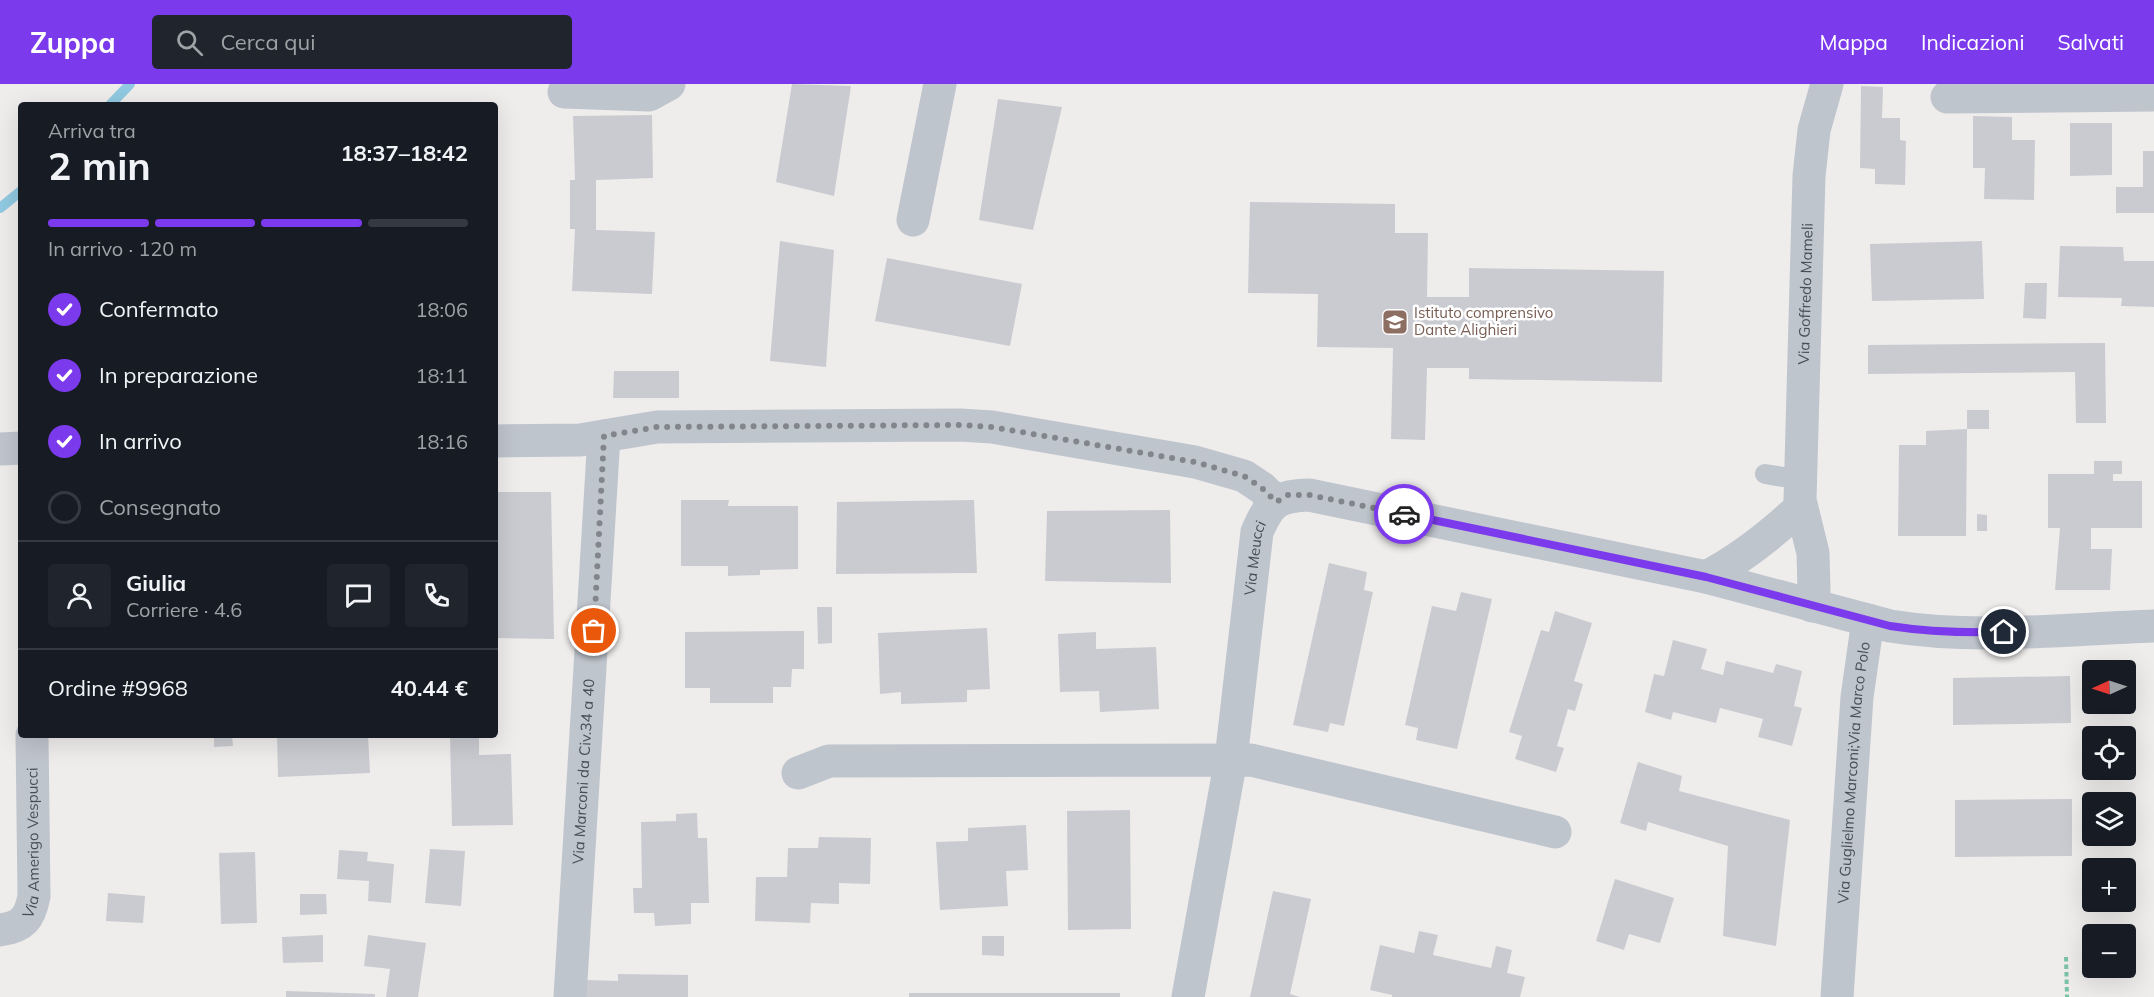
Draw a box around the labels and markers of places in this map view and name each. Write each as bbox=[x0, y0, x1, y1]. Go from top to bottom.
place label: Istituto comprensivo Dante Alighieri bbox=[1414, 303, 1553, 339]
school or university icon: Istituto comprensivo Dante Alighieri bbox=[1380, 307, 1410, 337]
pin bbox=[568, 605, 619, 656]
pin bbox=[1978, 606, 2029, 657]

